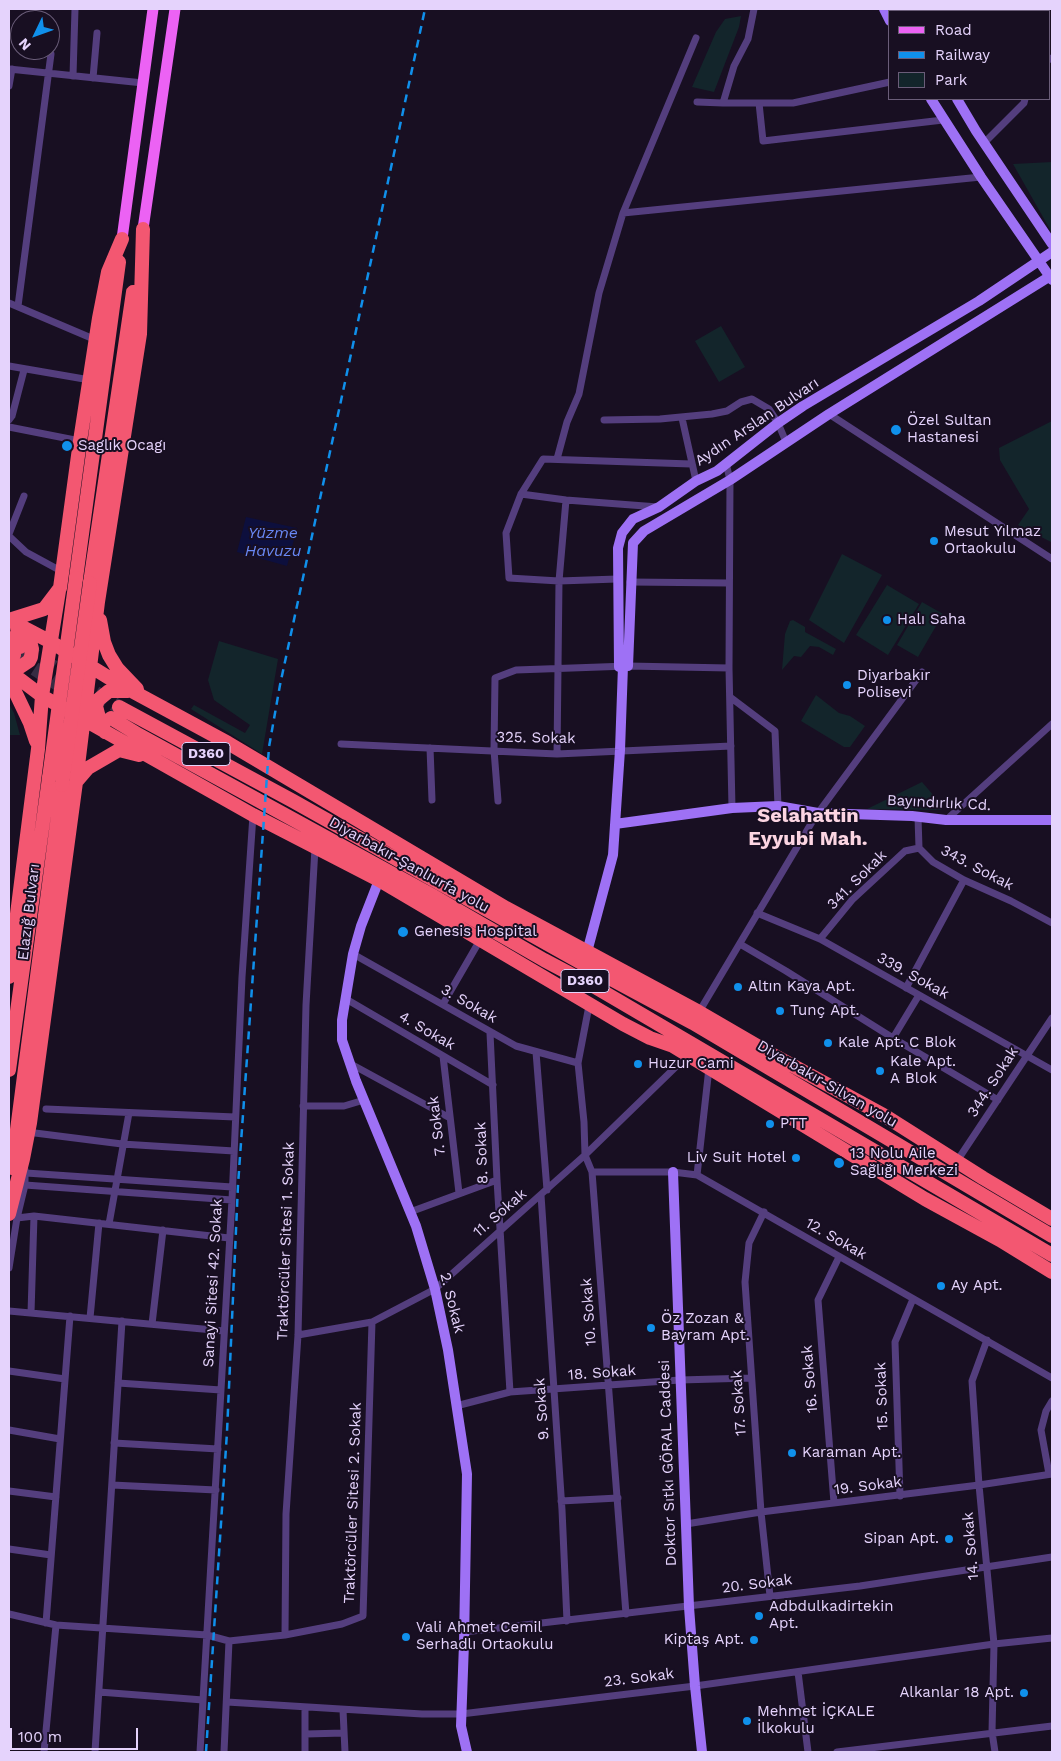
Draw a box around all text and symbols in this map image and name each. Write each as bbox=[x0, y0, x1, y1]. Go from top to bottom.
north arrow bbox=[10, 10, 60, 60]
legend bbox=[888, 10, 1051, 100]
text: Road bbox=[935, 21, 972, 39]
text: N bbox=[15, 35, 34, 54]
text: Railway bbox=[935, 46, 990, 64]
text: Park bbox=[935, 71, 967, 89]
street label: Aydın Arslan Bulvarı bbox=[692, 374, 822, 470]
place label: Özel Sultan Hastanesi bbox=[907, 412, 992, 447]
marker: Özel Sultan Hastanesi bbox=[889, 423, 903, 437]
place label: Saglık Ocagı bbox=[78, 437, 166, 455]
marker: Saglık Ocagı bbox=[60, 439, 74, 453]
water label: Yüzme Havuzu bbox=[245, 523, 301, 561]
place label: Mesut Yılmaz Ortaokulu bbox=[944, 523, 1041, 558]
marker: Mesut Yılmaz Ortaokulu bbox=[928, 535, 940, 547]
place label: Halı Saha bbox=[897, 611, 966, 629]
marker: Halı Saha bbox=[881, 614, 893, 626]
place label: Diyarbakır Polisevi bbox=[857, 667, 930, 702]
marker: Diyarbakır Polisevi bbox=[841, 679, 853, 691]
street label: 325. Sokak bbox=[496, 728, 576, 748]
road number: D360 bbox=[182, 742, 230, 766]
street label: Bayındırlık Cd. bbox=[886, 791, 992, 815]
district label: Selahattin Eyyubi Mah. bbox=[748, 804, 868, 851]
street label: Diyarbakır-Şanlıurfa yolu bbox=[326, 813, 492, 917]
street label: 343. Sokak bbox=[938, 841, 1016, 895]
street label: 341. Sokak bbox=[824, 847, 890, 913]
street label: Elazığ Bulvarı bbox=[14, 863, 44, 961]
place label: Genesis Hospital bbox=[414, 923, 537, 941]
marker: Genesis Hospital bbox=[396, 925, 410, 939]
street label: 339. Sokak bbox=[874, 949, 952, 1003]
road number: D360 bbox=[561, 969, 609, 992]
place label: Altın Kaya Apt. bbox=[748, 978, 855, 996]
street label: 3. Sokak bbox=[438, 981, 500, 1027]
marker: Altın Kaya Apt. bbox=[732, 981, 744, 993]
place label: Tunç Apt. bbox=[790, 1002, 860, 1020]
marker: Tunç Apt. bbox=[774, 1005, 786, 1017]
street label: 4. Sokak bbox=[396, 1008, 458, 1054]
place label: Kale Apt. C Blok bbox=[838, 1034, 956, 1052]
street label: Diyarbakır-Silvan yolu bbox=[754, 1037, 900, 1131]
marker: Kale Apt. C Blok bbox=[822, 1037, 834, 1049]
street label: 344. Sokak bbox=[964, 1044, 1022, 1120]
place label: Kale Apt. A Blok bbox=[890, 1053, 956, 1088]
place label: Huzur Cami bbox=[648, 1055, 734, 1073]
marker: Huzur Cami bbox=[632, 1058, 644, 1070]
marker: Kale Apt. A Blok bbox=[874, 1065, 886, 1077]
street label: 7. Sokak bbox=[424, 1095, 450, 1157]
place label: PTT bbox=[780, 1115, 807, 1133]
marker: PTT bbox=[764, 1118, 776, 1130]
street label: 8. Sokak bbox=[472, 1122, 492, 1184]
street label: Traktörcüler Sitesi 1. Sokak bbox=[274, 1141, 298, 1341]
place label: 13 Nolu Aile Sağlığı Merkezi bbox=[850, 1145, 958, 1180]
place label: Liv Suit Hotel bbox=[687, 1149, 786, 1167]
marker: Liv Suit Hotel bbox=[790, 1152, 802, 1164]
marker: 13 Nolu Aile Sağlığı Merkezi bbox=[832, 1156, 846, 1170]
street label: 11. Sokak bbox=[470, 1185, 530, 1241]
street label: Sanayi Sitesi 42. Sokak bbox=[200, 1198, 226, 1368]
street label: 12. Sokak bbox=[802, 1214, 870, 1264]
street label: 2. Sokak bbox=[436, 1271, 468, 1335]
place label: Ay Apt. bbox=[951, 1277, 1002, 1295]
street label: 10. Sokak bbox=[578, 1278, 600, 1346]
marker: Ay Apt. bbox=[935, 1280, 947, 1292]
place label: Öz Zozan & Bayram Apt. bbox=[661, 1310, 750, 1345]
marker: Öz Zozan & Bayram Apt. bbox=[645, 1322, 657, 1334]
street label: 16. Sokak bbox=[798, 1344, 822, 1414]
street label: Doktor Sıtkı GÖRAL Caddesi bbox=[655, 1360, 681, 1566]
street label: 18. Sokak bbox=[567, 1362, 637, 1384]
street label: 15. Sokak bbox=[872, 1362, 892, 1430]
street label: 17. Sokak bbox=[728, 1370, 750, 1436]
street label: 9. Sokak bbox=[531, 1377, 553, 1441]
street label: Traktörcüler Sitesi 2. Sokak bbox=[340, 1402, 366, 1604]
place label: Karaman Apt. bbox=[802, 1444, 901, 1462]
marker: Karaman Apt. bbox=[786, 1447, 798, 1459]
street label: 19. Sokak bbox=[833, 1473, 903, 1499]
street label: 14. Sokak bbox=[959, 1511, 983, 1581]
place label: Sipan Apt. bbox=[864, 1530, 939, 1548]
marker: Sipan Apt. bbox=[943, 1533, 955, 1545]
street label: 20. Sokak bbox=[721, 1571, 793, 1597]
place label: Adbdulkadirtekin Apt. bbox=[769, 1598, 893, 1633]
marker: Adbdulkadirtekin Apt. bbox=[753, 1610, 765, 1622]
place label: Vali Ahmet Cemil Serhadlı Ortaokulu bbox=[416, 1619, 553, 1654]
marker: Vali Ahmet Cemil Serhadlı Ortaokulu bbox=[400, 1631, 412, 1643]
place label: Kiptaş Apt. bbox=[664, 1631, 744, 1649]
marker: Kiptaş Apt. bbox=[748, 1634, 760, 1646]
street label: 23. Sokak bbox=[603, 1665, 675, 1691]
place label: Alkanlar 18 Apt. bbox=[899, 1684, 1014, 1702]
marker: Alkanlar 18 Apt. bbox=[1018, 1687, 1030, 1699]
place label: Mehmet İÇKALE İlkokulu bbox=[757, 1703, 875, 1738]
marker: Mehmet İÇKALE İlkokulu bbox=[741, 1715, 753, 1727]
scale bar bbox=[12, 1718, 140, 1750]
text: 100 m bbox=[18, 1728, 62, 1746]

